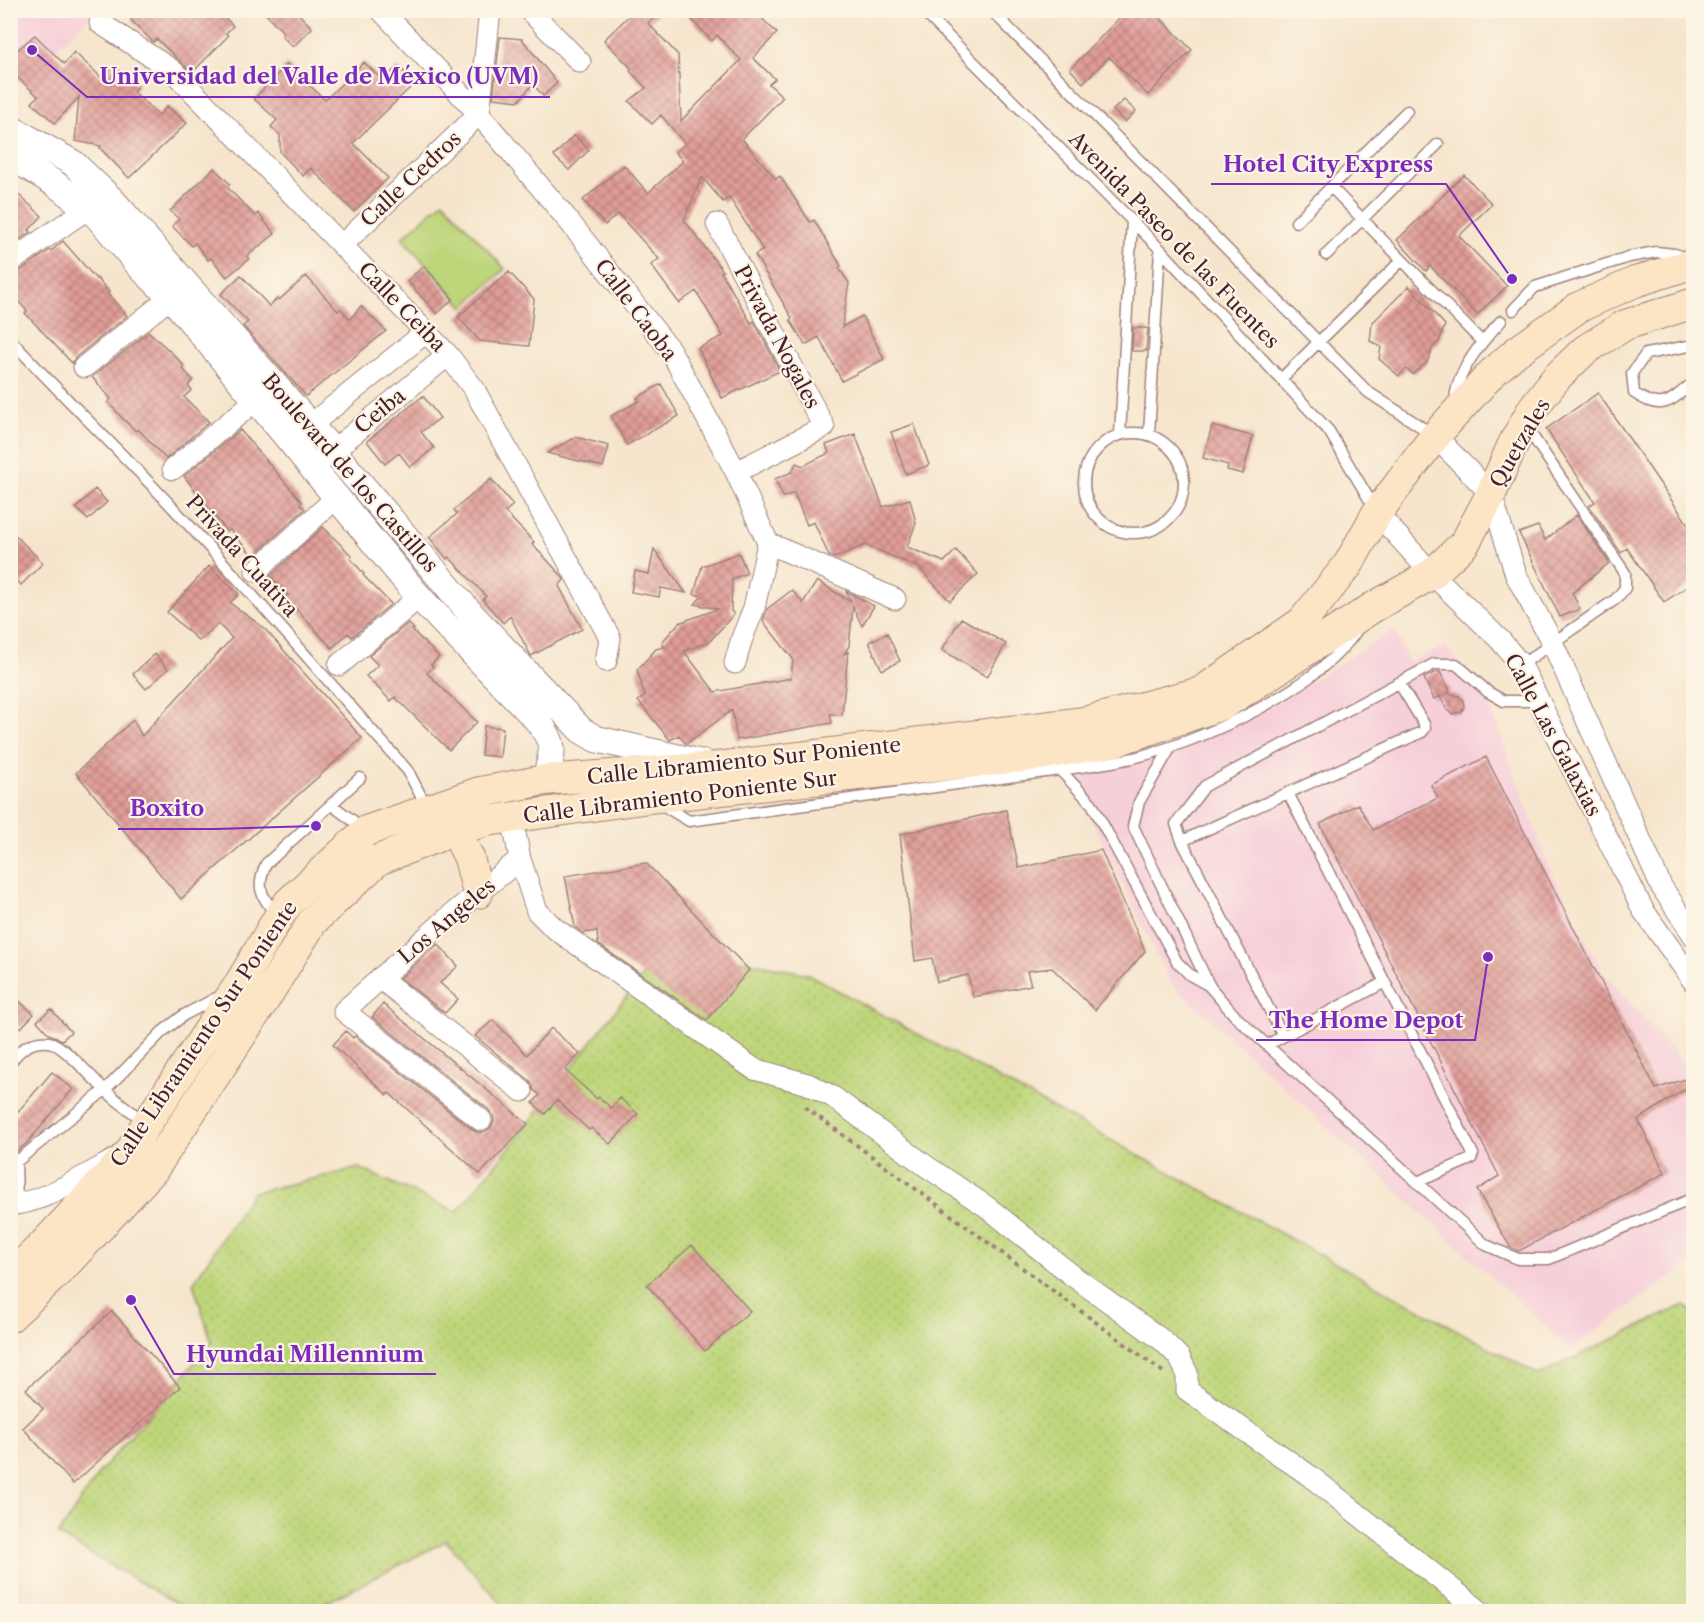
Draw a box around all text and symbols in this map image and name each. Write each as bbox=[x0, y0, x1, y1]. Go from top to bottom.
callout: Universidad del Valle de México (UVM) bbox=[87, 57, 550, 97]
text: Universidad del Valle de México (UVM) bbox=[100, 63, 539, 90]
street label: Avenida Paseo de las Fuentes bbox=[1063, 125, 1285, 353]
street label: Calle Cedros bbox=[355, 126, 466, 232]
callout: Hotel City Express bbox=[1211, 144, 1446, 184]
text: Hotel City Express bbox=[1223, 151, 1433, 178]
street label: Calle Caoba bbox=[590, 254, 683, 366]
street label: Calle Ceiba bbox=[353, 257, 452, 357]
street label: Privada Nogales bbox=[729, 261, 826, 413]
street label: Boulevard de los Castillos bbox=[257, 368, 444, 577]
street label: Ceiba bbox=[349, 382, 411, 439]
street label: Quetzales bbox=[1484, 394, 1555, 492]
street label: Privada Cuativa bbox=[181, 489, 304, 623]
street label: Calle Las Galaxias bbox=[1500, 649, 1607, 820]
street label: Calle Libramiento Sur Poniente bbox=[586, 732, 902, 789]
street label: Calle Libramiento Poniente Sur bbox=[521, 765, 839, 828]
callout: Boxito bbox=[118, 789, 216, 829]
text: Boxito bbox=[130, 795, 204, 822]
street label: Los Angeles bbox=[393, 873, 500, 968]
street label: Calle Libramiento Sur Poniente bbox=[105, 896, 302, 1172]
callout: The Home Depot bbox=[1256, 1000, 1475, 1040]
text: The Home Depot bbox=[1269, 1007, 1463, 1034]
callout: Hyundai Millennium bbox=[174, 1334, 436, 1374]
text: Hyundai Millennium bbox=[186, 1341, 424, 1368]

